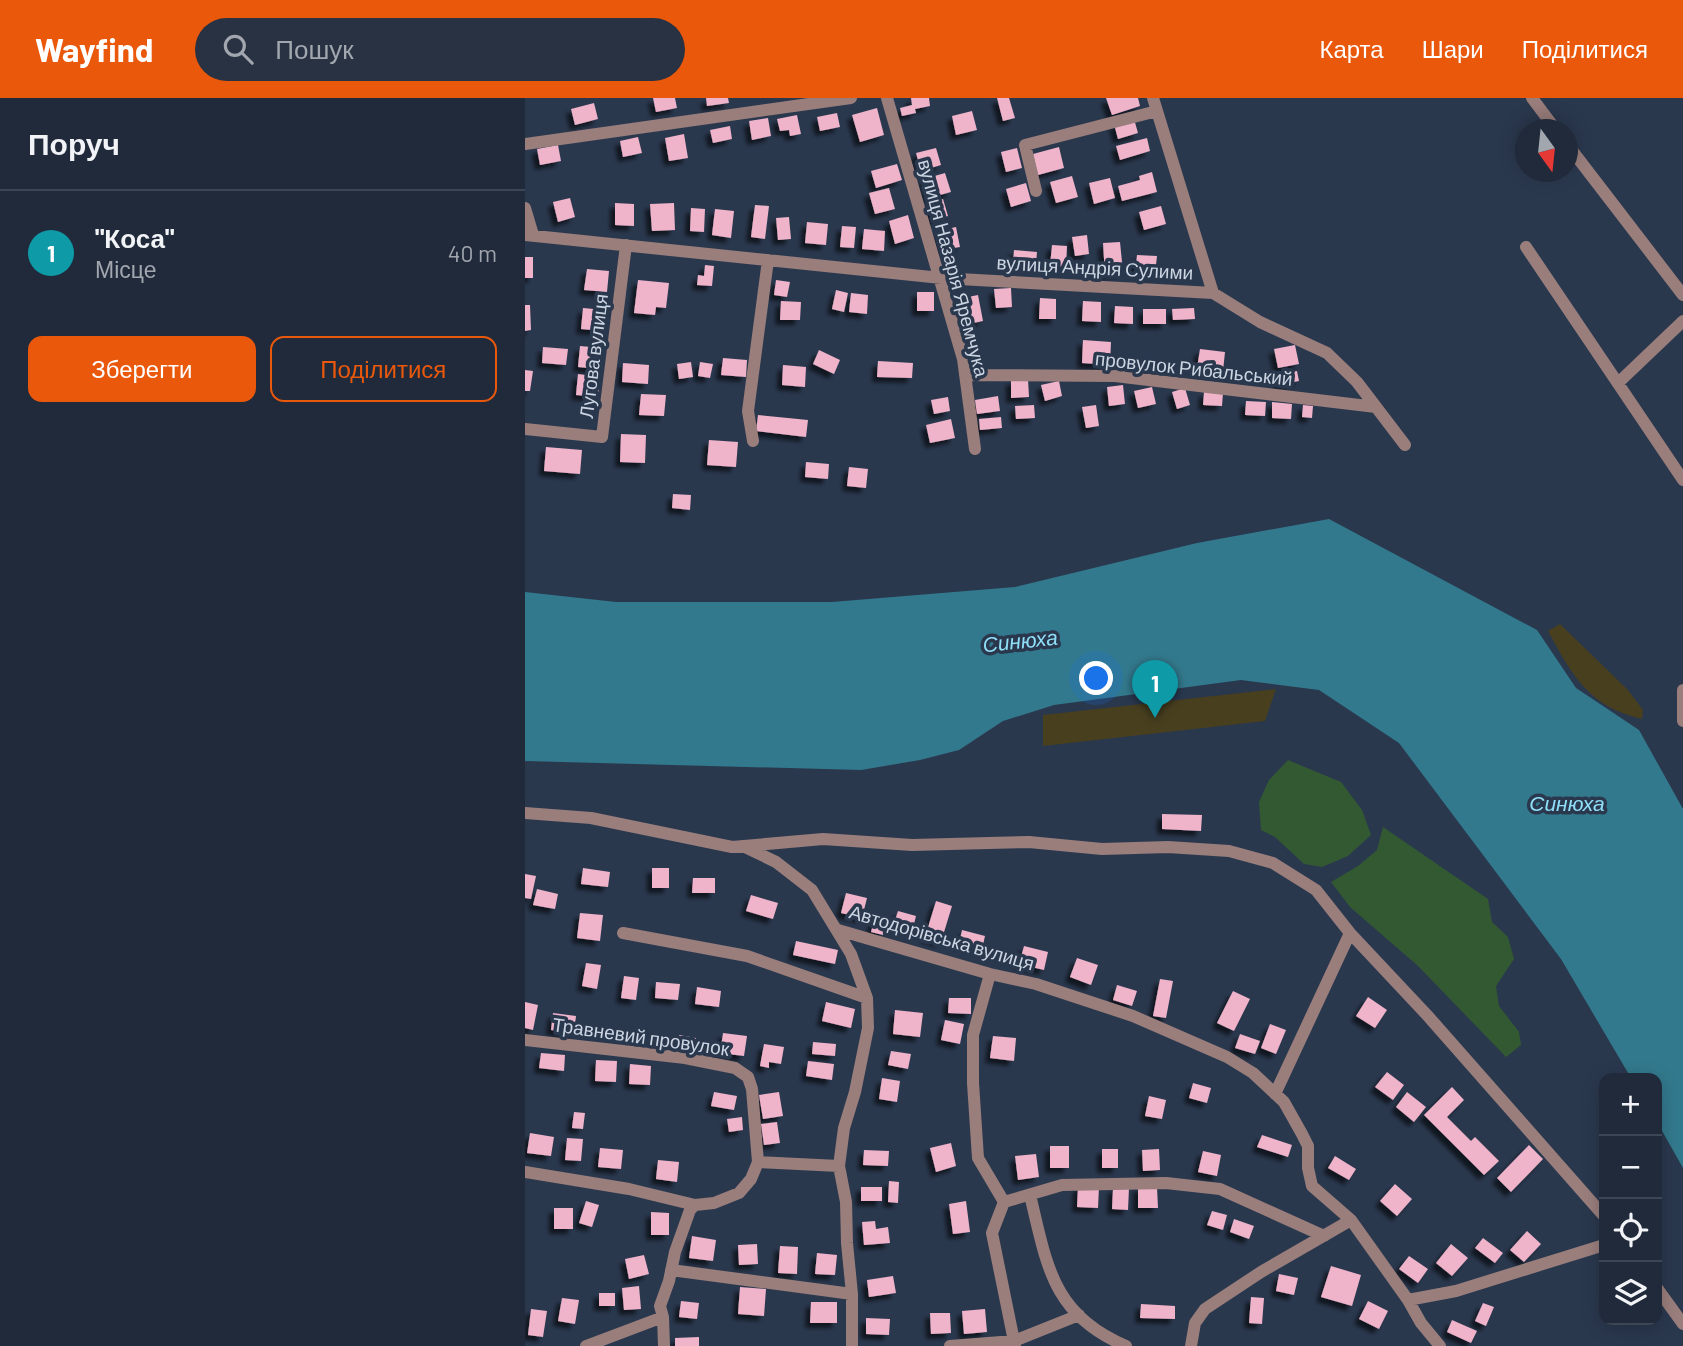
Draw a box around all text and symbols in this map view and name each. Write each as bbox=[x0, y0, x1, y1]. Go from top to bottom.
search box bbox=[195, 18, 685, 81]
text: Wayfind bbox=[35, 29, 153, 69]
icon: search bbox=[219, 30, 257, 68]
text: Пошук bbox=[275, 33, 354, 64]
text: Карта bbox=[1319, 34, 1384, 63]
text: Шари bbox=[1422, 34, 1484, 63]
text: Поділитися bbox=[1522, 34, 1648, 63]
north arrow bbox=[1515, 119, 1578, 182]
text: Поруч bbox=[28, 125, 120, 161]
street label: вулиця Назарія Яремчука bbox=[914, 157, 994, 380]
text: "Коса" bbox=[95, 222, 174, 253]
text: 1 bbox=[47, 239, 55, 267]
text: 40 m bbox=[448, 239, 497, 267]
street label: вулиця Андрія Сулими bbox=[996, 250, 1194, 284]
text: Місце bbox=[95, 255, 156, 283]
street label: Лугова вулиця bbox=[574, 292, 612, 420]
button: Зберегти bbox=[28, 336, 256, 402]
button: Поділитися bbox=[270, 336, 497, 402]
street label: провулок Рибальський bbox=[1094, 346, 1294, 390]
water label: Синюха bbox=[981, 624, 1059, 656]
pin: 1 bbox=[1132, 660, 1178, 718]
your location bbox=[1079, 661, 1113, 695]
water label: Синюха bbox=[1529, 790, 1605, 815]
street label: Автодорівська вулиця bbox=[847, 900, 1037, 974]
street label: Травневий провулок bbox=[551, 1012, 732, 1060]
map controls bbox=[1599, 1073, 1662, 1325]
button: + bbox=[1599, 1073, 1662, 1136]
button: − bbox=[1599, 1136, 1662, 1199]
button: locate bbox=[1599, 1199, 1662, 1262]
button: layers bbox=[1599, 1262, 1662, 1325]

